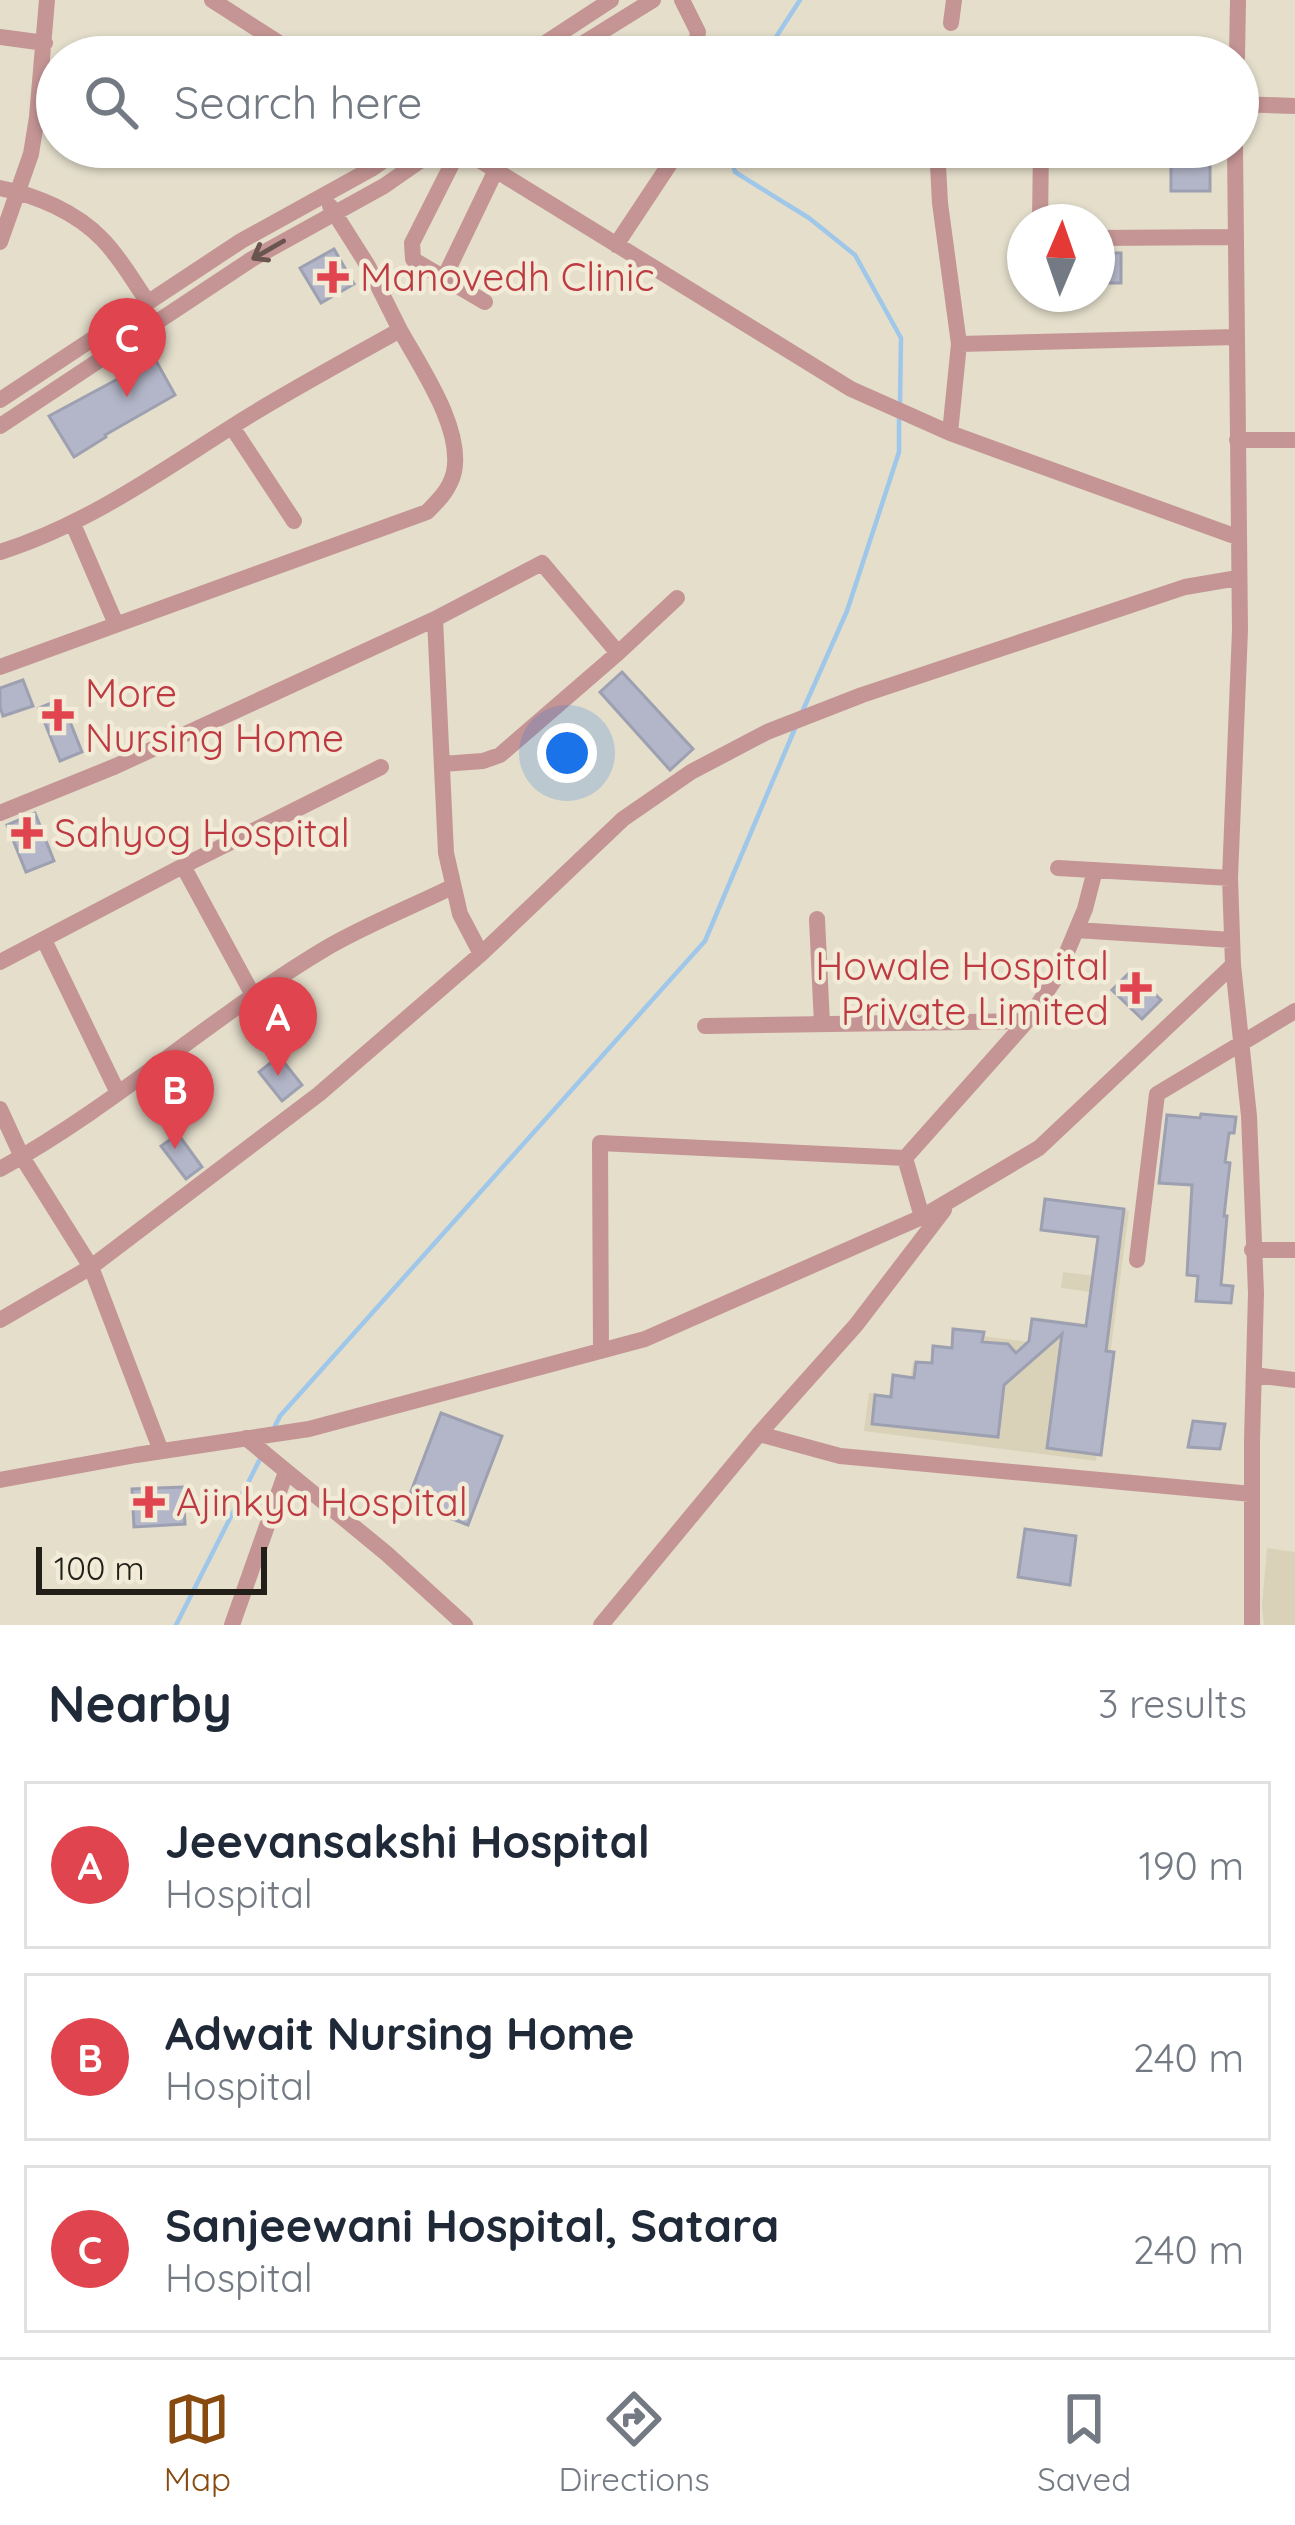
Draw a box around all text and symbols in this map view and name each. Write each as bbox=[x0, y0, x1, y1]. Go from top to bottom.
search box bbox=[36, 36, 1259, 168]
icon: search bbox=[78, 69, 144, 135]
text: Search here bbox=[174, 74, 422, 130]
north arrow bbox=[1007, 204, 1115, 312]
one-way arrow bbox=[251, 239, 286, 263]
place label: Manovedh Clinic bbox=[360, 252, 655, 301]
marker: Manovedh Clinic bbox=[317, 261, 349, 293]
pin: C bbox=[88, 298, 166, 397]
place label: More Nursing Home bbox=[85, 668, 344, 762]
marker: More Nursing Home bbox=[42, 699, 74, 731]
your location bbox=[537, 723, 597, 783]
place label: Sahyog Hospital bbox=[54, 808, 350, 857]
marker: Sahyog Hospital bbox=[11, 817, 43, 849]
place label: Howale Hospital Private Limited bbox=[815, 941, 1109, 1035]
marker: Howale Hospital Private Limited bbox=[1120, 972, 1152, 1004]
pin: A bbox=[239, 977, 317, 1076]
pin: B bbox=[136, 1050, 214, 1149]
place label: Ajinkya Hospital bbox=[176, 1477, 468, 1526]
marker: Ajinkya Hospital bbox=[133, 1486, 165, 1518]
scale bar bbox=[36, 1541, 267, 1594]
text: 100 m bbox=[54, 1547, 145, 1588]
text: Nearby bbox=[48, 1671, 232, 1735]
text: 3 results bbox=[1098, 1679, 1247, 1728]
text: Jeevansakshi Hospital bbox=[165, 1813, 650, 1869]
text: A bbox=[78, 1841, 102, 1890]
text: 190 m bbox=[1138, 1841, 1244, 1890]
text: Hospital bbox=[165, 1869, 313, 1918]
text: Adwait Nursing Home bbox=[165, 2005, 635, 2061]
text: B bbox=[77, 2033, 103, 2082]
text: 240 m bbox=[1133, 2033, 1244, 2082]
text: Hospital bbox=[165, 2061, 313, 2110]
text: Sanjeewani Hospital, Satara bbox=[165, 2197, 779, 2253]
text: C bbox=[78, 2225, 102, 2274]
text: 240 m bbox=[1133, 2225, 1244, 2274]
text: Hospital bbox=[165, 2253, 313, 2302]
tab: Map bbox=[164, 2386, 231, 2499]
tab: Directions bbox=[558, 2386, 710, 2499]
tab: Saved bbox=[1037, 2386, 1131, 2499]

